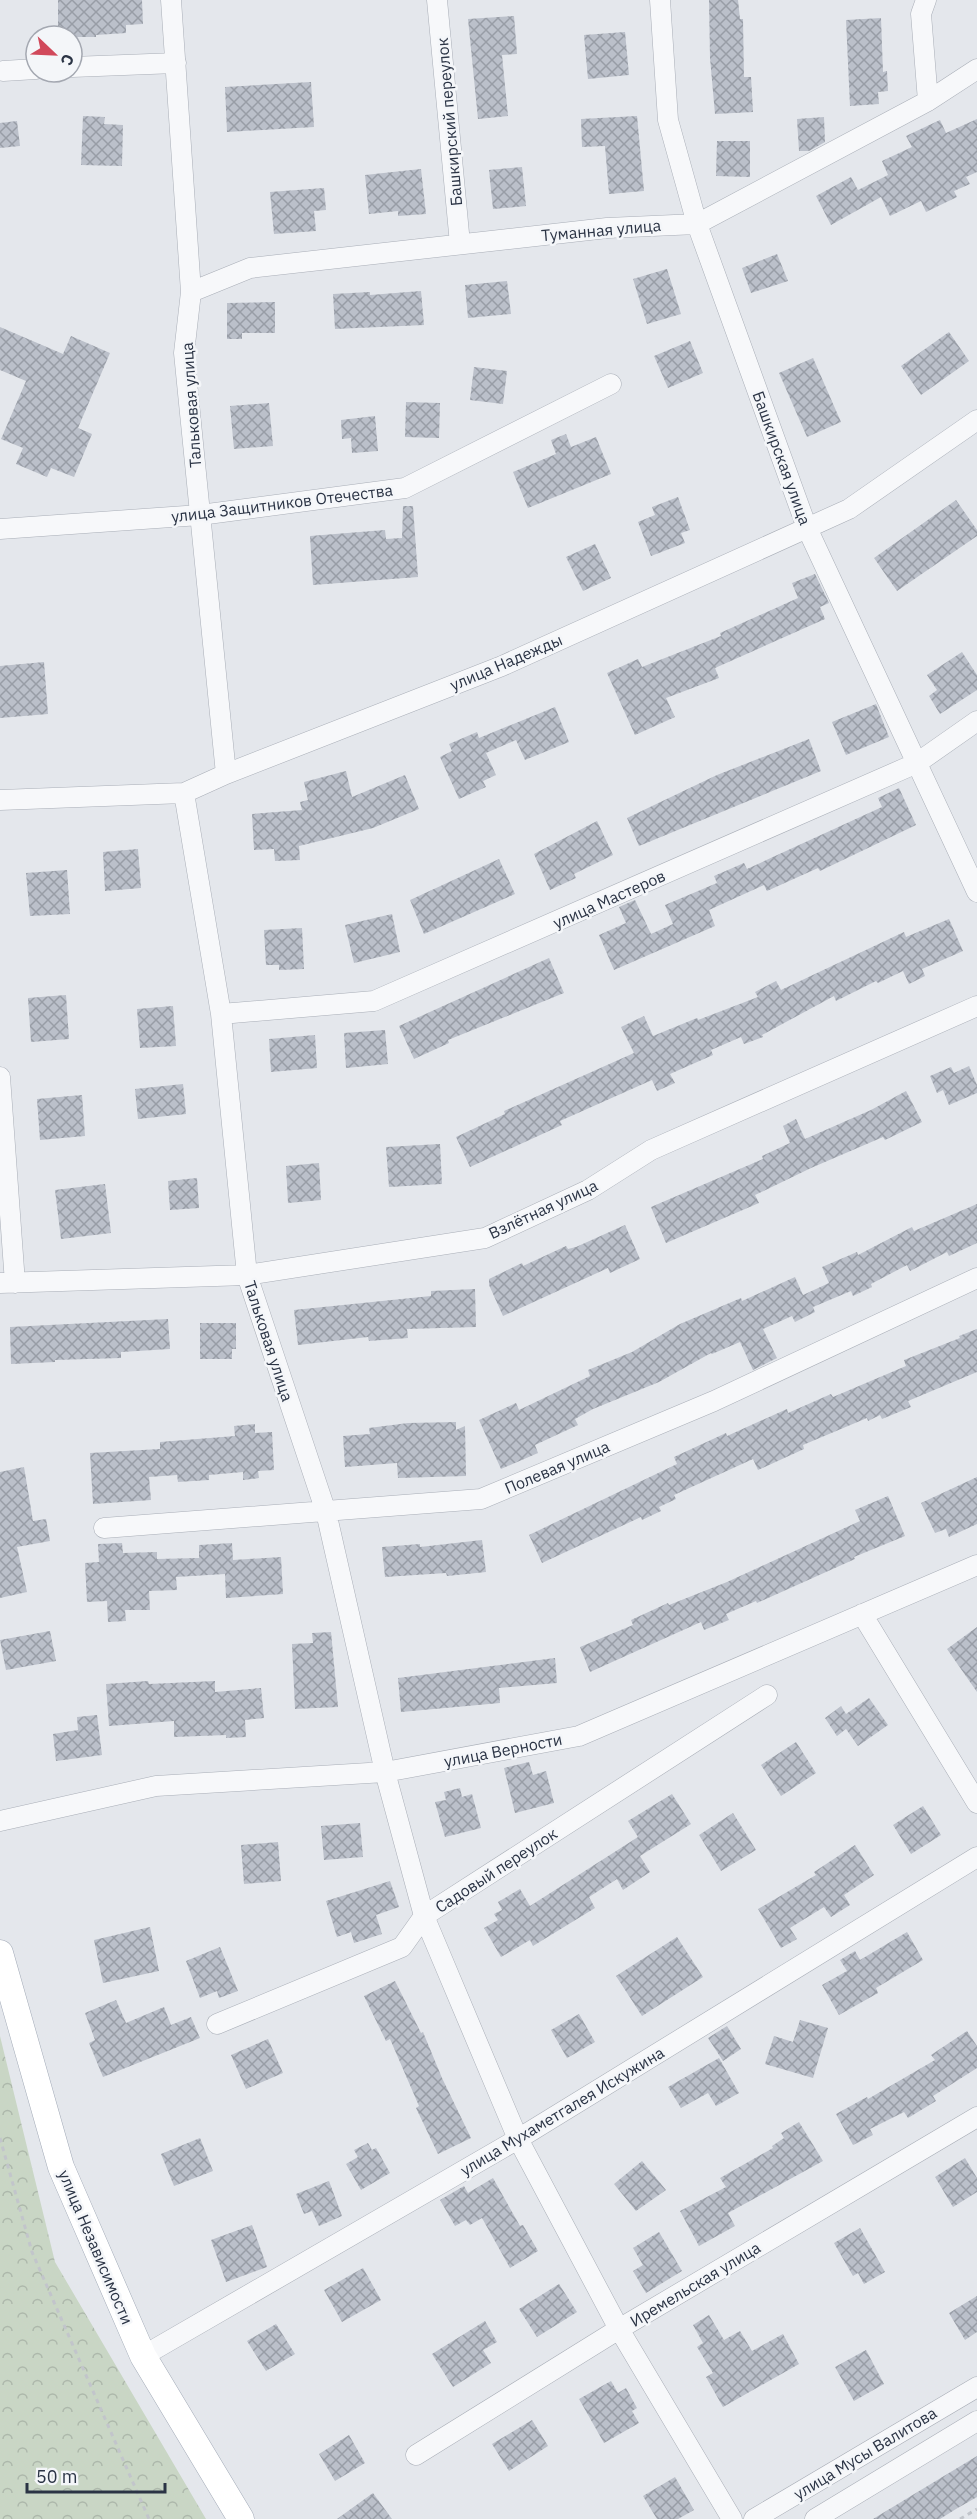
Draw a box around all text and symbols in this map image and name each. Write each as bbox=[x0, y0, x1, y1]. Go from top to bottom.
north arrow bbox=[24, 24, 84, 84]
street label: Башкирский переулок bbox=[432, 37, 466, 207]
text: С bbox=[57, 51, 79, 69]
street label: Туманная улица bbox=[540, 215, 662, 245]
street label: Тальковая улица bbox=[177, 341, 205, 468]
street label: Башкирская улица bbox=[749, 388, 816, 528]
street label: улица Защитников Отечества bbox=[170, 479, 394, 527]
street label: улица Надежды bbox=[447, 629, 565, 695]
street label: улица Мастеров bbox=[550, 865, 668, 933]
street label: Взлётная улица bbox=[485, 1175, 601, 1243]
street label: Тальковая улица bbox=[240, 1278, 298, 1404]
street label: Полевая улица bbox=[502, 1436, 613, 1498]
street label: улица Верности bbox=[442, 1729, 564, 1771]
street label: Садовый переулок bbox=[431, 1823, 561, 1917]
street label: улица Мухаметгалея Искужина bbox=[456, 2042, 668, 2180]
street label: улица Независимости bbox=[54, 2167, 138, 2327]
street label: Иремельская улица bbox=[626, 2237, 764, 2331]
street label: улица Мусы Валитова bbox=[790, 2402, 941, 2504]
scale bar bbox=[27, 2456, 165, 2494]
text: 50 m bbox=[36, 2465, 78, 2488]

